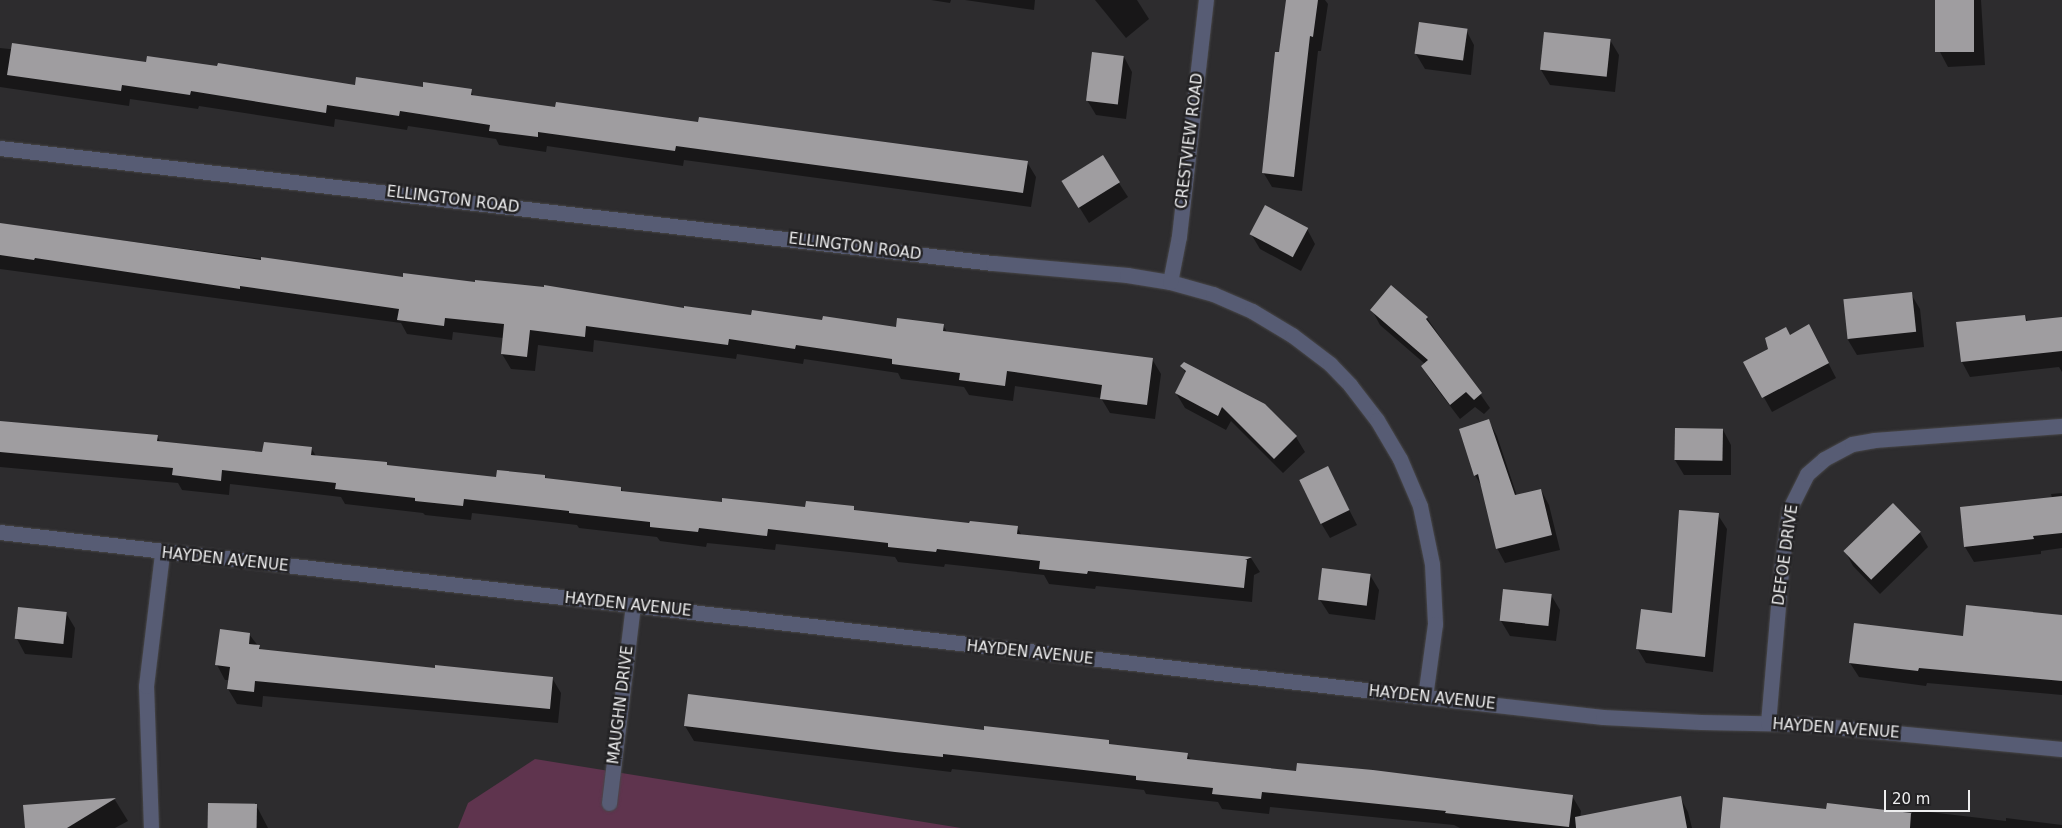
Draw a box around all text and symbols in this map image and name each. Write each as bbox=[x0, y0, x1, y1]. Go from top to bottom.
street label: CRESTVIEW ROAD bbox=[1173, 72, 1207, 210]
street label: ELLINGTON ROAD bbox=[386, 183, 520, 217]
street label: ELLINGTON ROAD bbox=[788, 230, 922, 264]
street label: DEFOE DRIVE bbox=[1770, 503, 1802, 607]
street label: HAYDEN AVENUE bbox=[161, 544, 289, 576]
street label: HAYDEN AVENUE bbox=[564, 589, 692, 621]
street label: HAYDEN AVENUE bbox=[966, 637, 1094, 669]
street label: MAUGHN DRIVE bbox=[605, 645, 637, 765]
street label: HAYDEN AVENUE bbox=[1368, 682, 1496, 714]
street label: HAYDEN AVENUE bbox=[1772, 716, 1900, 742]
scale bar bbox=[1887, 780, 1973, 812]
text: 20 m bbox=[1892, 790, 1930, 808]

